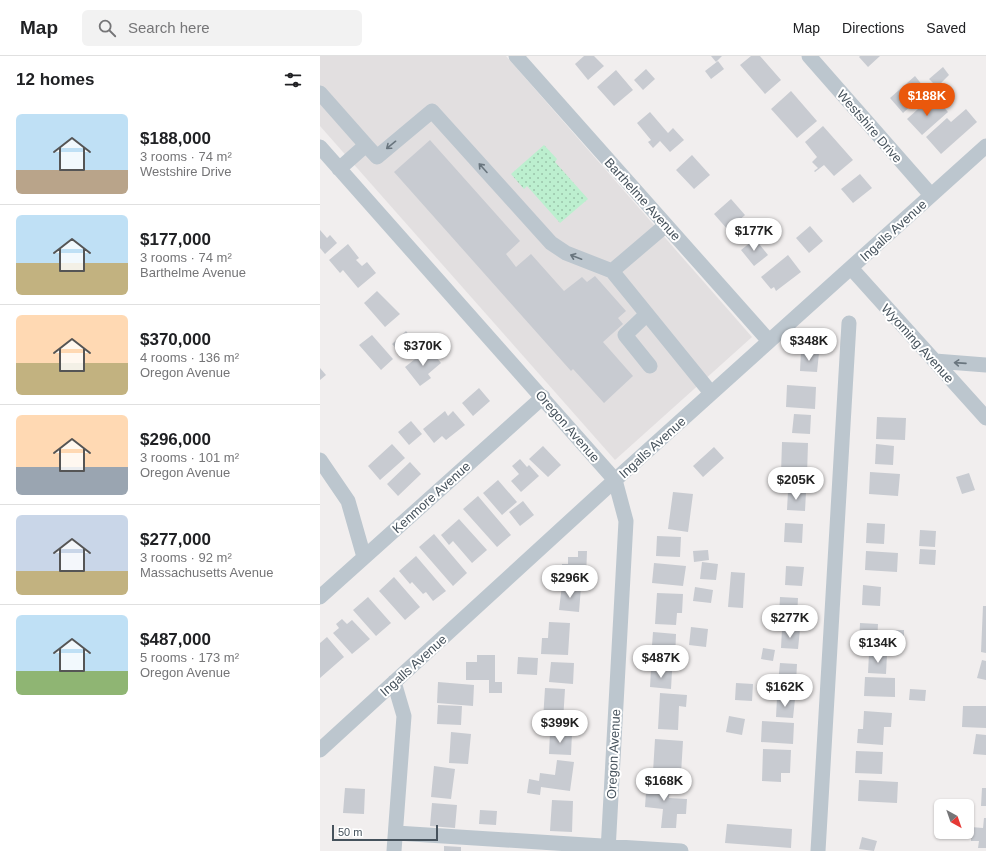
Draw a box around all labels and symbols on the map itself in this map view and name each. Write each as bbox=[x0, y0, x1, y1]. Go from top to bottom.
pin: $188K bbox=[899, 83, 955, 117]
street label: Westshire Drive bbox=[834, 87, 905, 166]
one-way arrow bbox=[385, 141, 396, 150]
street label: Barthelme Avenue bbox=[602, 155, 684, 244]
one-way arrow bbox=[479, 163, 488, 173]
street label: Ingalls Avenue bbox=[857, 197, 930, 264]
pin: $177K bbox=[726, 218, 782, 252]
one-way arrow bbox=[570, 253, 582, 261]
street label: Wyoming Avenue bbox=[878, 301, 957, 386]
pin: $348K bbox=[781, 328, 837, 362]
pin: $370K bbox=[395, 333, 451, 367]
one-way arrow bbox=[954, 359, 967, 366]
street label: Oregon Avenue bbox=[532, 387, 603, 465]
street label: Ingalls Avenue bbox=[616, 414, 689, 481]
street label: Kenmore Avenue bbox=[389, 459, 473, 536]
pin: $205K bbox=[768, 467, 824, 501]
pin: $296K bbox=[542, 565, 598, 599]
pin: $277K bbox=[762, 605, 818, 639]
pin: $134K bbox=[850, 630, 906, 664]
street label: Ingalls Avenue bbox=[377, 632, 450, 699]
pin: $487K bbox=[633, 645, 689, 679]
pin: $162K bbox=[757, 674, 813, 708]
street label: Oregon Avenue bbox=[604, 709, 623, 799]
pin: $399K bbox=[532, 710, 588, 744]
pin: $168K bbox=[636, 768, 692, 802]
north arrow bbox=[934, 799, 974, 839]
scale bar bbox=[332, 823, 438, 842]

